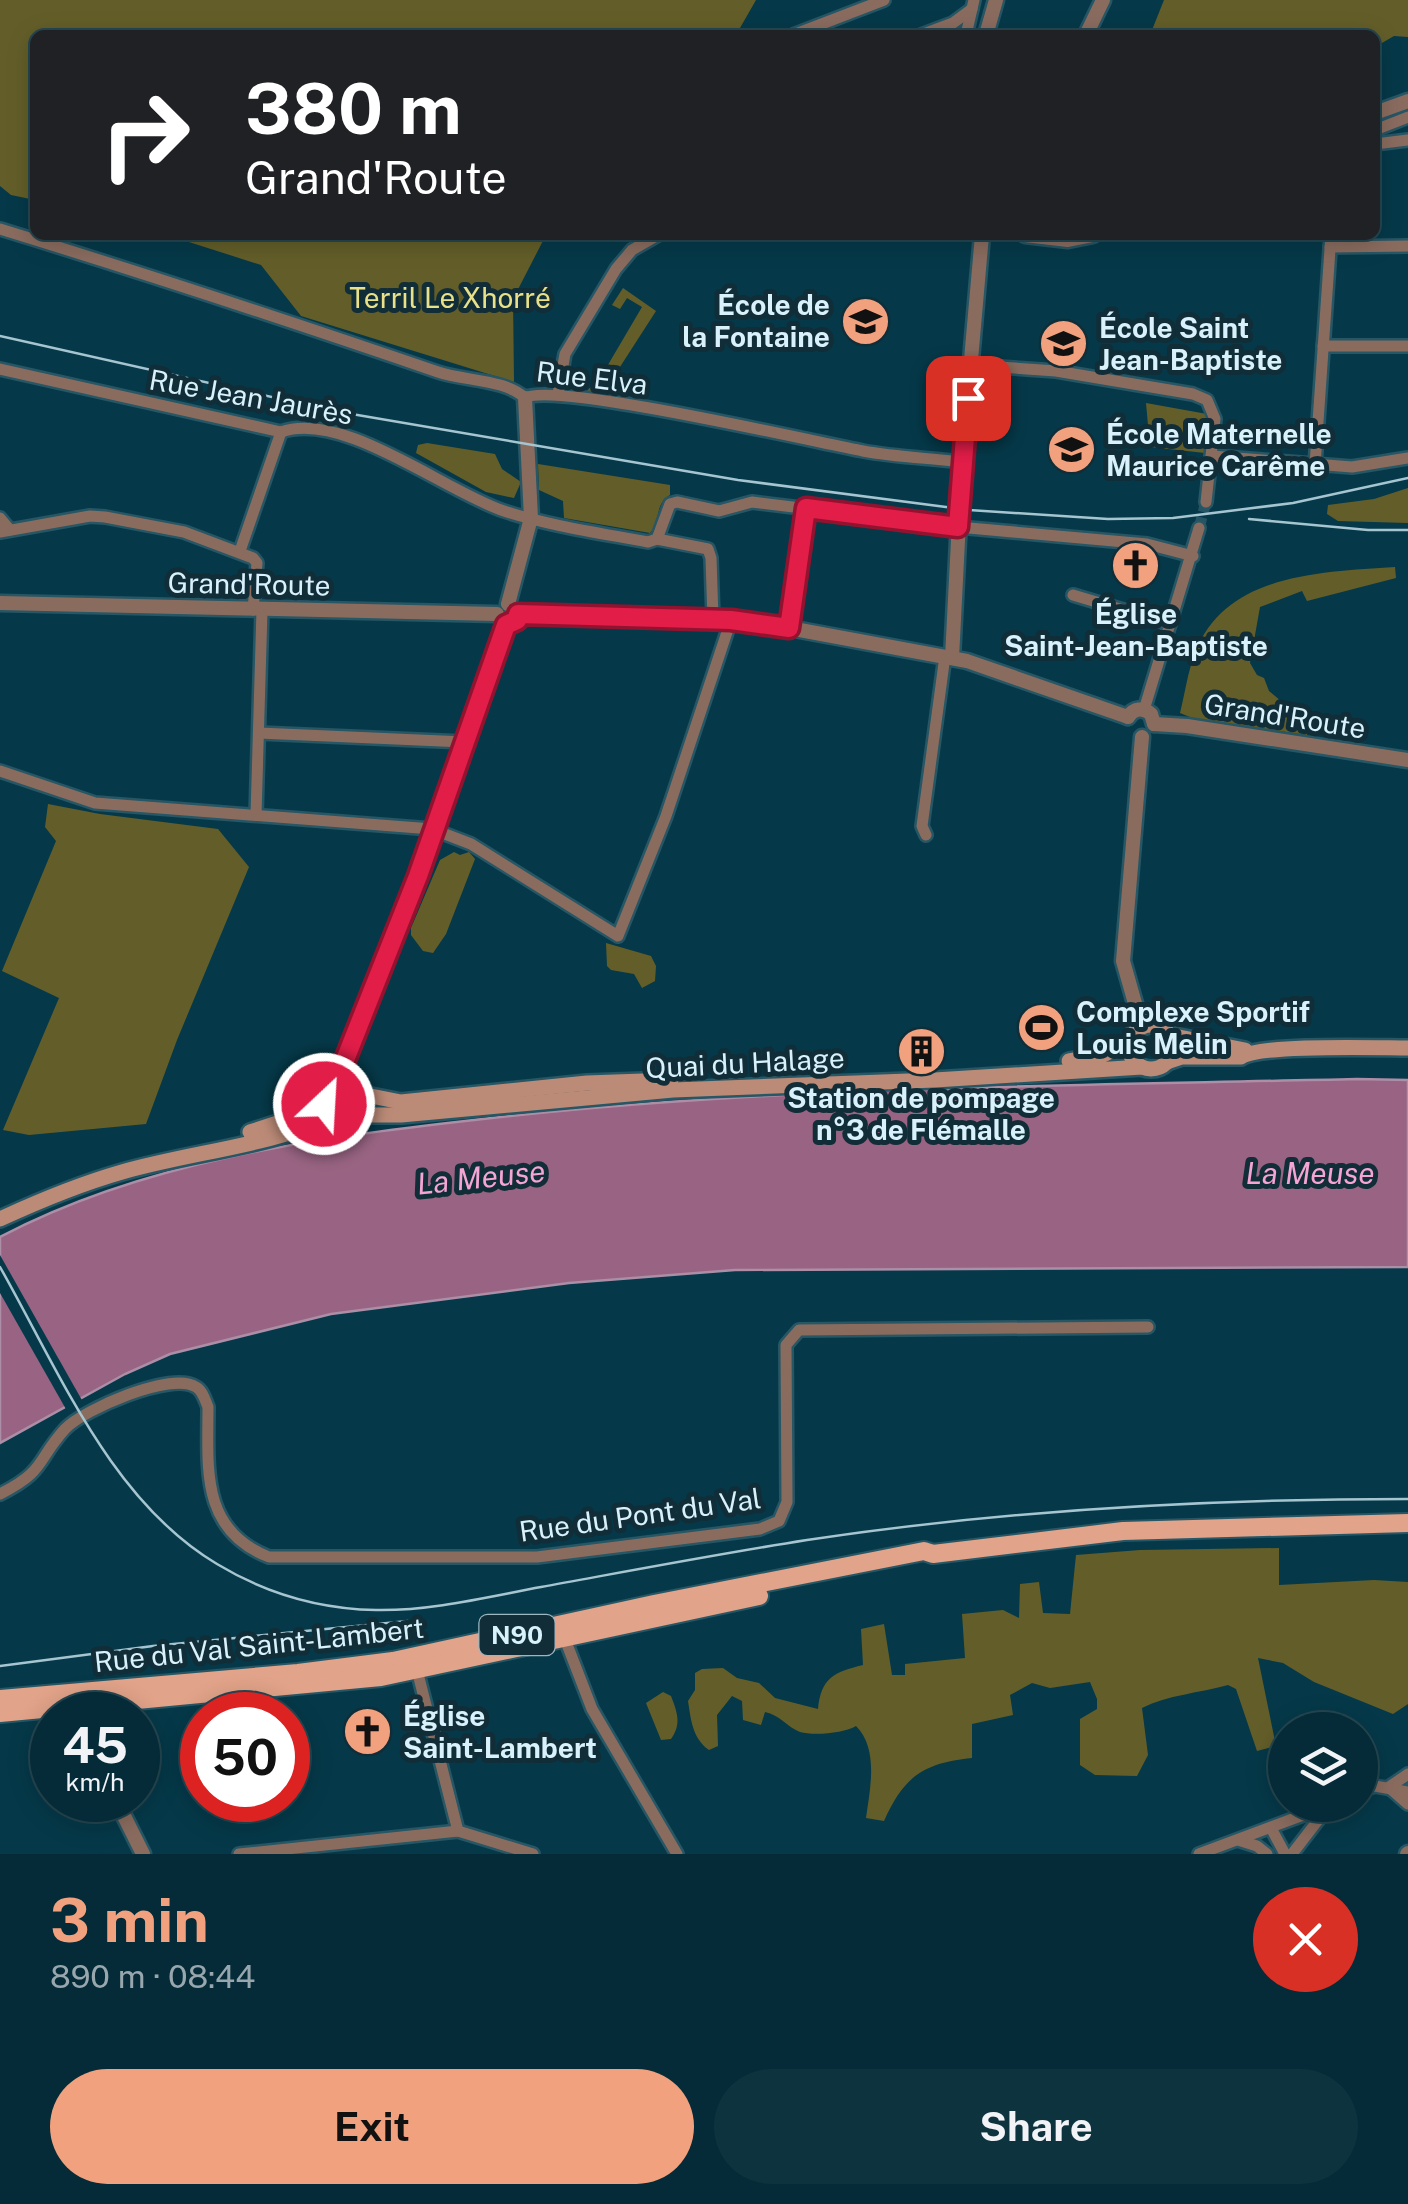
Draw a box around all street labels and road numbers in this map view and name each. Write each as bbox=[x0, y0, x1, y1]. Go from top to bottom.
street label: Rue Elva bbox=[535, 354, 649, 401]
street label: Rue Jean Jaurès bbox=[147, 362, 355, 431]
street label: Grand'Route bbox=[167, 566, 331, 601]
street label: Grand'Route bbox=[1202, 686, 1368, 745]
street label: Quai du Halage bbox=[645, 1041, 845, 1084]
street label: Rue du Pont du Val bbox=[517, 1481, 763, 1548]
street label: Rue du Val Saint-Lambert bbox=[92, 1611, 426, 1678]
road number: N90 bbox=[480, 1615, 554, 1655]

